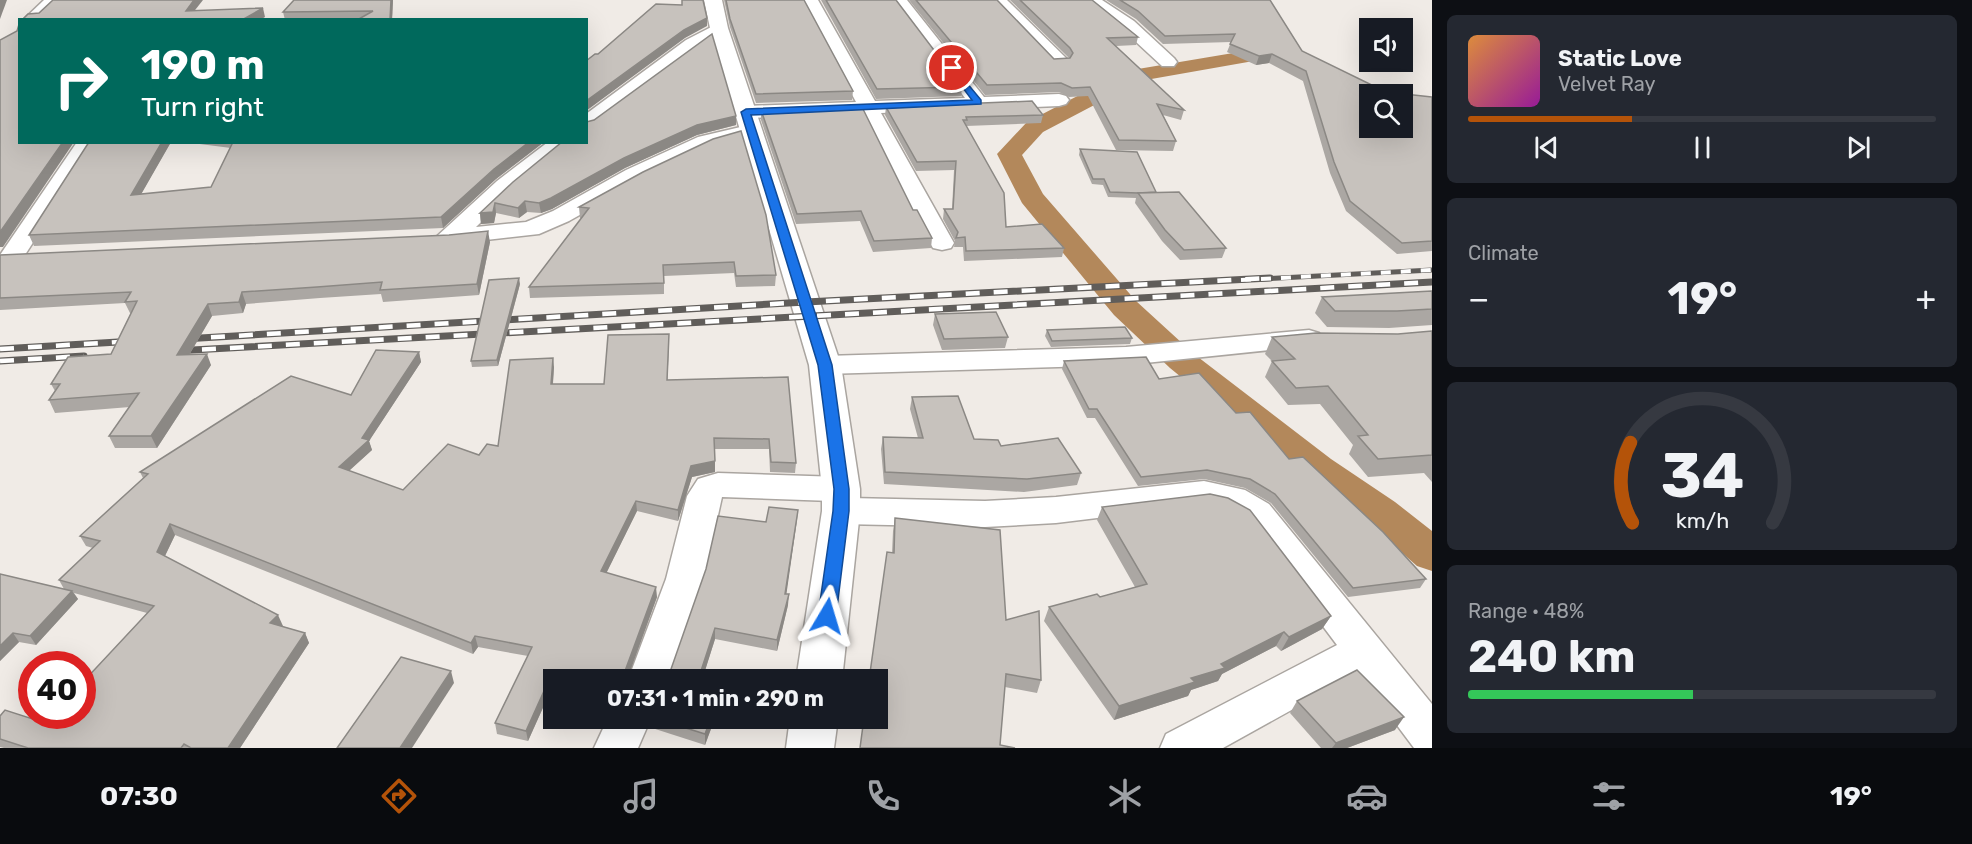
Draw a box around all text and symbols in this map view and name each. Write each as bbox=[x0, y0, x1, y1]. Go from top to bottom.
map controls bbox=[1359, 18, 1413, 138]
button: sound bbox=[1359, 18, 1413, 72]
text: 190 m bbox=[141, 40, 265, 90]
icon: right bbox=[42, 42, 120, 120]
pin bbox=[926, 42, 977, 93]
text: Static Love bbox=[1558, 45, 1682, 72]
icon: arrive bbox=[935, 51, 968, 84]
text: Velvet Ray bbox=[1558, 72, 1656, 96]
button: search bbox=[1359, 84, 1413, 138]
text: Turn right bbox=[141, 91, 264, 123]
icon: previous bbox=[1530, 131, 1563, 164]
icon: pause bbox=[1686, 131, 1719, 164]
icon: next bbox=[1842, 131, 1875, 164]
text: Climate bbox=[1468, 241, 1539, 265]
text: 19° bbox=[1668, 272, 1737, 325]
text: − bbox=[1468, 279, 1489, 318]
text: + bbox=[1915, 279, 1936, 318]
text: 34 bbox=[1660, 439, 1744, 513]
text: km/h bbox=[1675, 508, 1729, 533]
position arrow bbox=[795, 584, 859, 648]
text: Range · 48% bbox=[1468, 599, 1584, 623]
text: 240 km bbox=[1468, 630, 1636, 683]
speed limit sign: 40 bbox=[18, 651, 96, 729]
text: 07:31 · 1 min · 290 m bbox=[607, 685, 824, 712]
icon: directions bbox=[378, 775, 420, 817]
icon: music bbox=[620, 775, 662, 817]
icon: phone bbox=[862, 775, 904, 817]
icon: climate bbox=[1104, 775, 1146, 817]
icon: car bbox=[1346, 775, 1388, 817]
icon: filters bbox=[1588, 775, 1630, 817]
text: 07:30 bbox=[100, 780, 178, 812]
text: 19° bbox=[1830, 780, 1872, 812]

